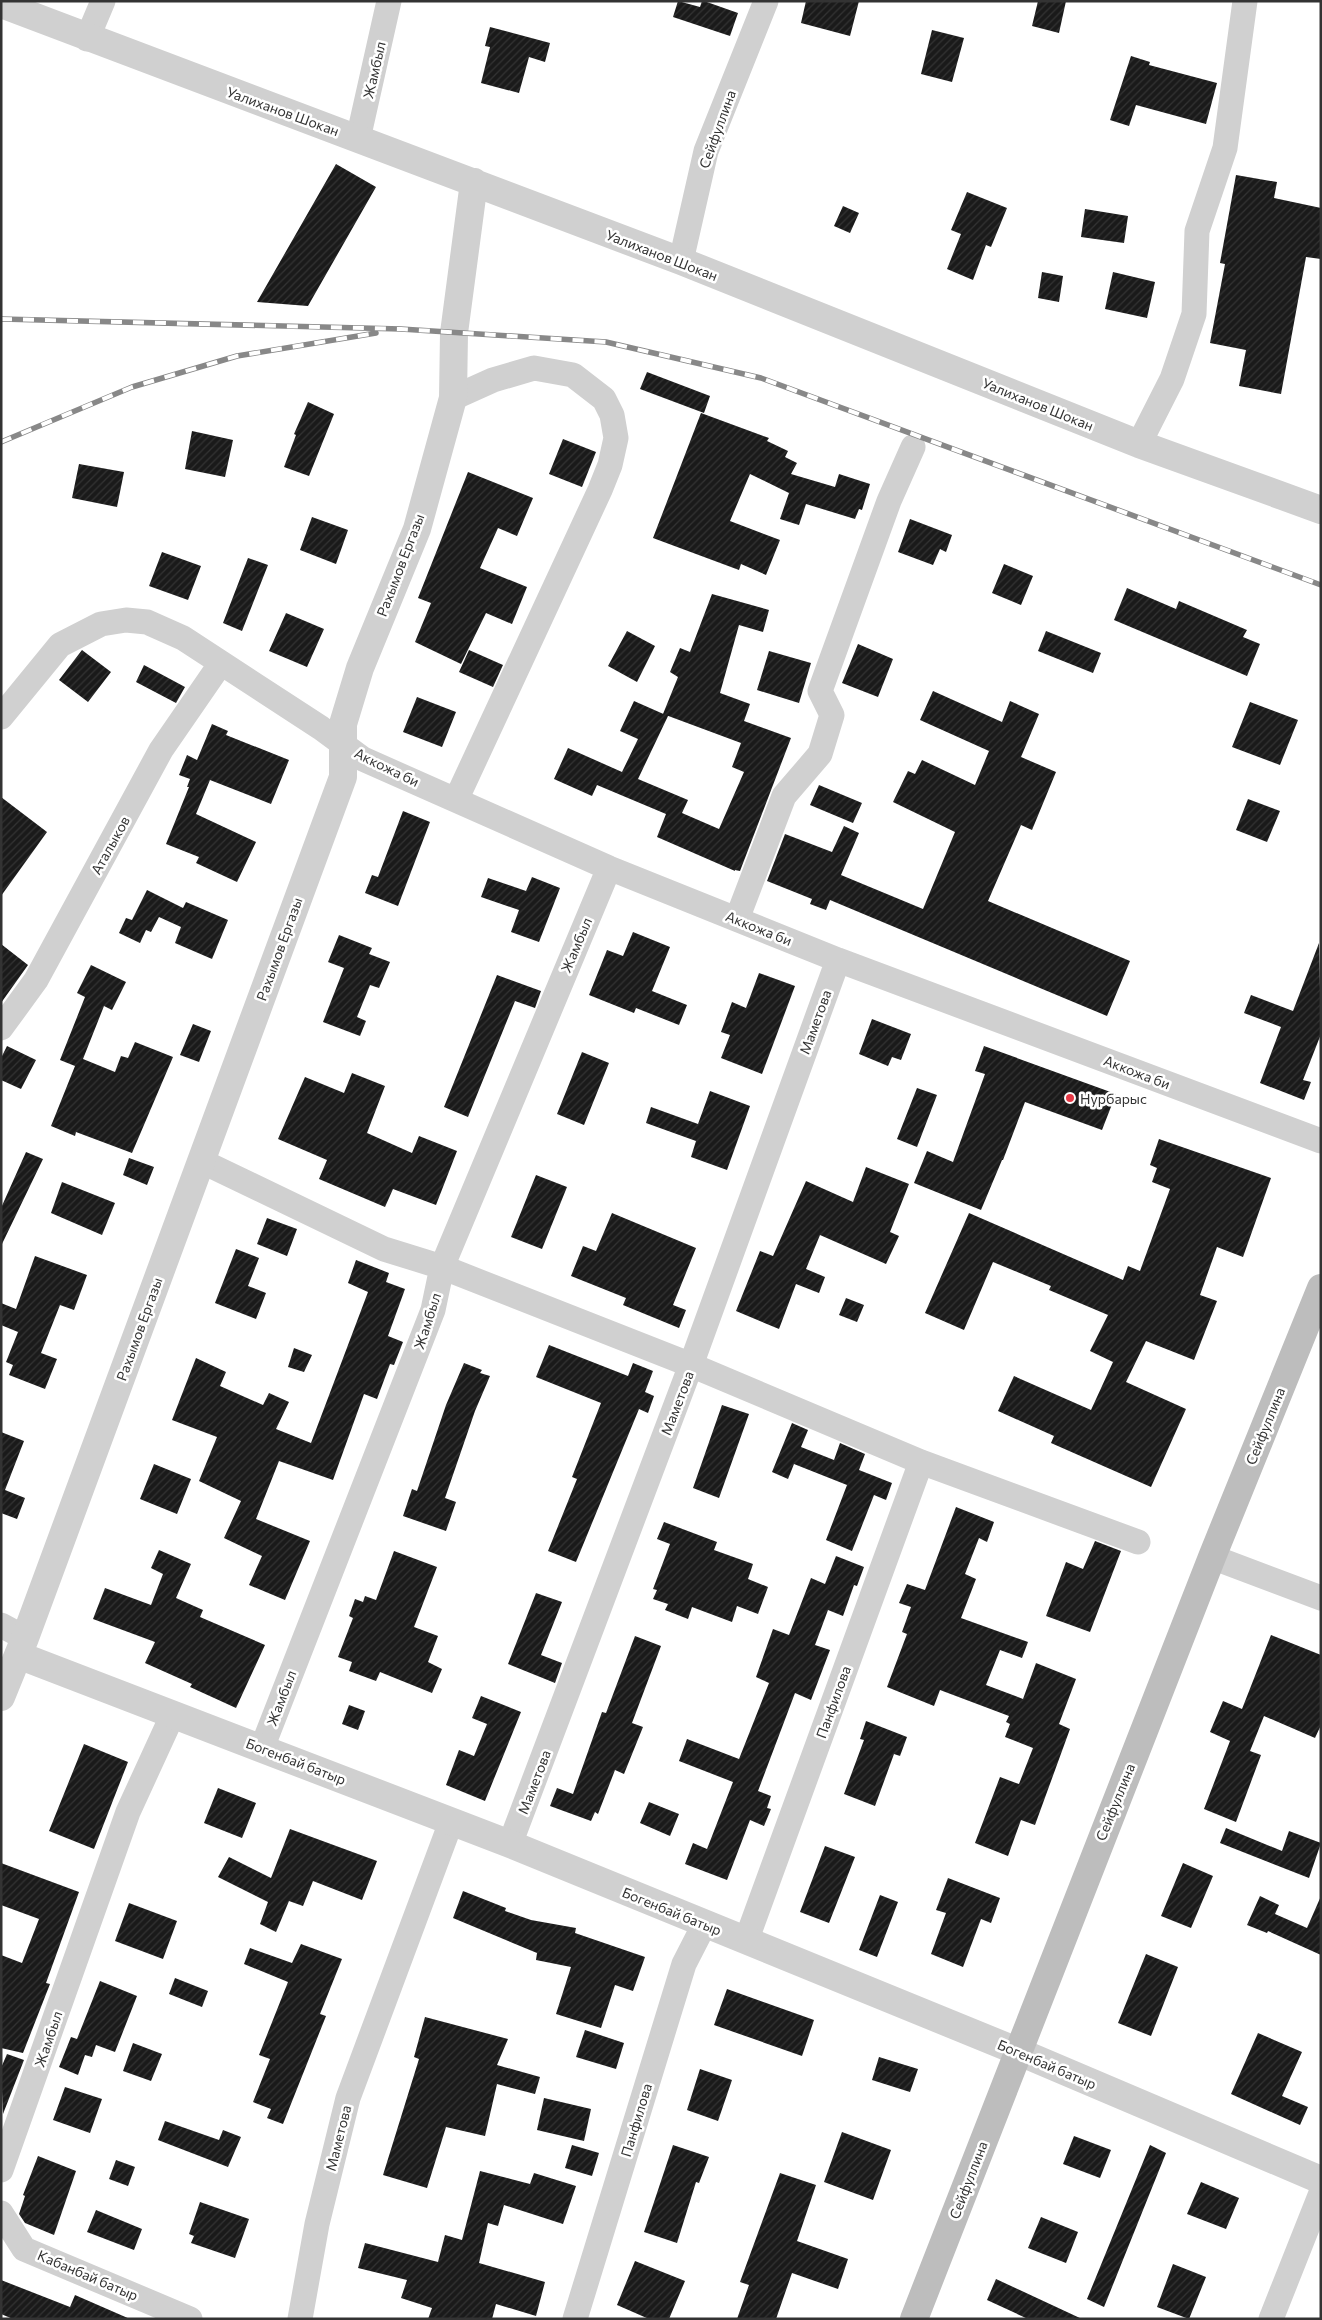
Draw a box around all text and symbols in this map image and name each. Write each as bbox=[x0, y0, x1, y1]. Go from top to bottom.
street label: Жамбыл bbox=[359, 40, 389, 100]
street label: Уалиханов Шокан bbox=[225, 83, 341, 139]
street label: Сейфуллина bbox=[695, 88, 739, 170]
street label: Уалиханов Шокан bbox=[604, 226, 720, 284]
street label: Уалиханов Шокан bbox=[980, 374, 1096, 434]
street label: Рахымов Ергазы bbox=[373, 511, 427, 619]
street label: Аккожа би bbox=[352, 744, 422, 790]
street label: Аталыков bbox=[87, 813, 133, 877]
street label: Рахымов Ергазы bbox=[252, 895, 306, 1003]
street label: Аккожа би bbox=[723, 907, 795, 949]
street label: Жамбыл bbox=[557, 915, 595, 975]
street label: Маметова bbox=[795, 987, 835, 1057]
street label: Аккожа би bbox=[1101, 1052, 1173, 1092]
place label: Нурбарыс bbox=[1080, 1090, 1147, 1107]
marker: Нурбарыс bbox=[1064, 1092, 1076, 1104]
street label: Рахымов Ергазы bbox=[112, 1275, 166, 1383]
street label: Жамбыл bbox=[410, 1291, 444, 1351]
street label: Маметова bbox=[657, 1369, 697, 1437]
street label: Сейфуллина bbox=[1242, 1385, 1288, 1467]
street label: Панфилова bbox=[812, 1663, 854, 1741]
street label: Жамбыл bbox=[263, 1668, 299, 1728]
street label: Богенбай батыр bbox=[244, 1734, 348, 1788]
street label: Маметова bbox=[514, 1748, 554, 1816]
street label: Сейфуллина bbox=[1092, 1761, 1138, 1843]
street label: Богенбай батыр bbox=[620, 1883, 724, 1939]
street label: Жамбыл bbox=[30, 2009, 66, 2069]
street label: Богенбай батыр bbox=[995, 2036, 1099, 2092]
street label: Панфилова bbox=[617, 2081, 655, 2159]
street label: Маметова bbox=[322, 2103, 354, 2173]
street label: Сейфуллина bbox=[945, 2139, 991, 2221]
street label: Кабанбай батыр bbox=[35, 2246, 141, 2304]

